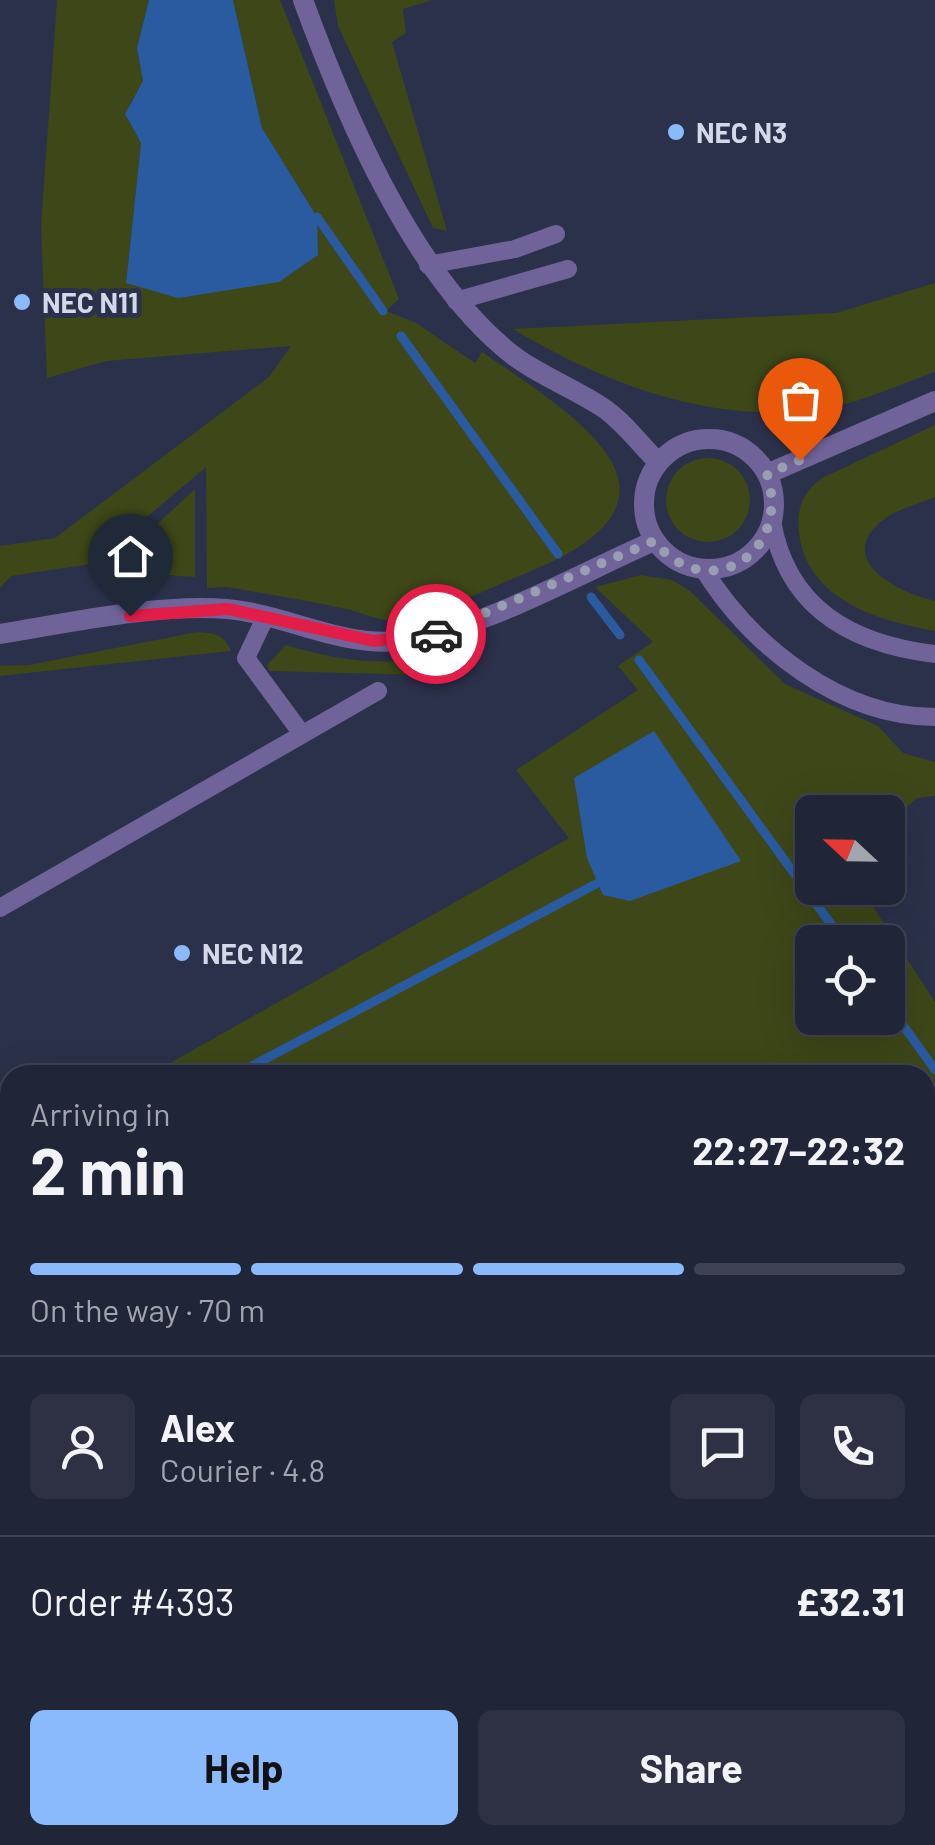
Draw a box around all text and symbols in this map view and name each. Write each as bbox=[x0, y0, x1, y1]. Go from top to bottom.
place label: NEC N3 bbox=[696, 115, 787, 149]
marker: NEC N3 bbox=[665, 121, 687, 143]
place label: NEC N11 bbox=[42, 285, 138, 319]
marker: NEC N11 bbox=[11, 291, 33, 313]
pin bbox=[758, 358, 843, 461]
icon: bag bbox=[773, 373, 828, 428]
pin bbox=[88, 514, 173, 617]
icon: home bbox=[103, 529, 158, 584]
courier bbox=[386, 584, 486, 684]
icon: car bbox=[409, 607, 464, 662]
north arrow bbox=[795, 795, 905, 905]
map controls bbox=[795, 795, 905, 1035]
button: locate bbox=[795, 925, 905, 1035]
place label: NEC N12 bbox=[202, 936, 304, 970]
marker: NEC N12 bbox=[171, 942, 193, 964]
text: Arriving in bbox=[30, 1094, 170, 1132]
text: 22:27–22:32 bbox=[692, 1127, 905, 1173]
text: 2 min bbox=[30, 1130, 186, 1208]
text: On the way · 70 m bbox=[30, 1290, 265, 1328]
button: person bbox=[30, 1394, 135, 1499]
button: chat bbox=[670, 1394, 775, 1499]
button: phone bbox=[800, 1394, 905, 1499]
text: Alex bbox=[160, 1404, 235, 1450]
text: Courier · 4.8 bbox=[160, 1450, 325, 1488]
text: Order #4393 bbox=[30, 1578, 235, 1624]
text: £32.31 bbox=[796, 1578, 905, 1624]
button: Help bbox=[30, 1710, 458, 1825]
button: Share bbox=[478, 1710, 905, 1825]

